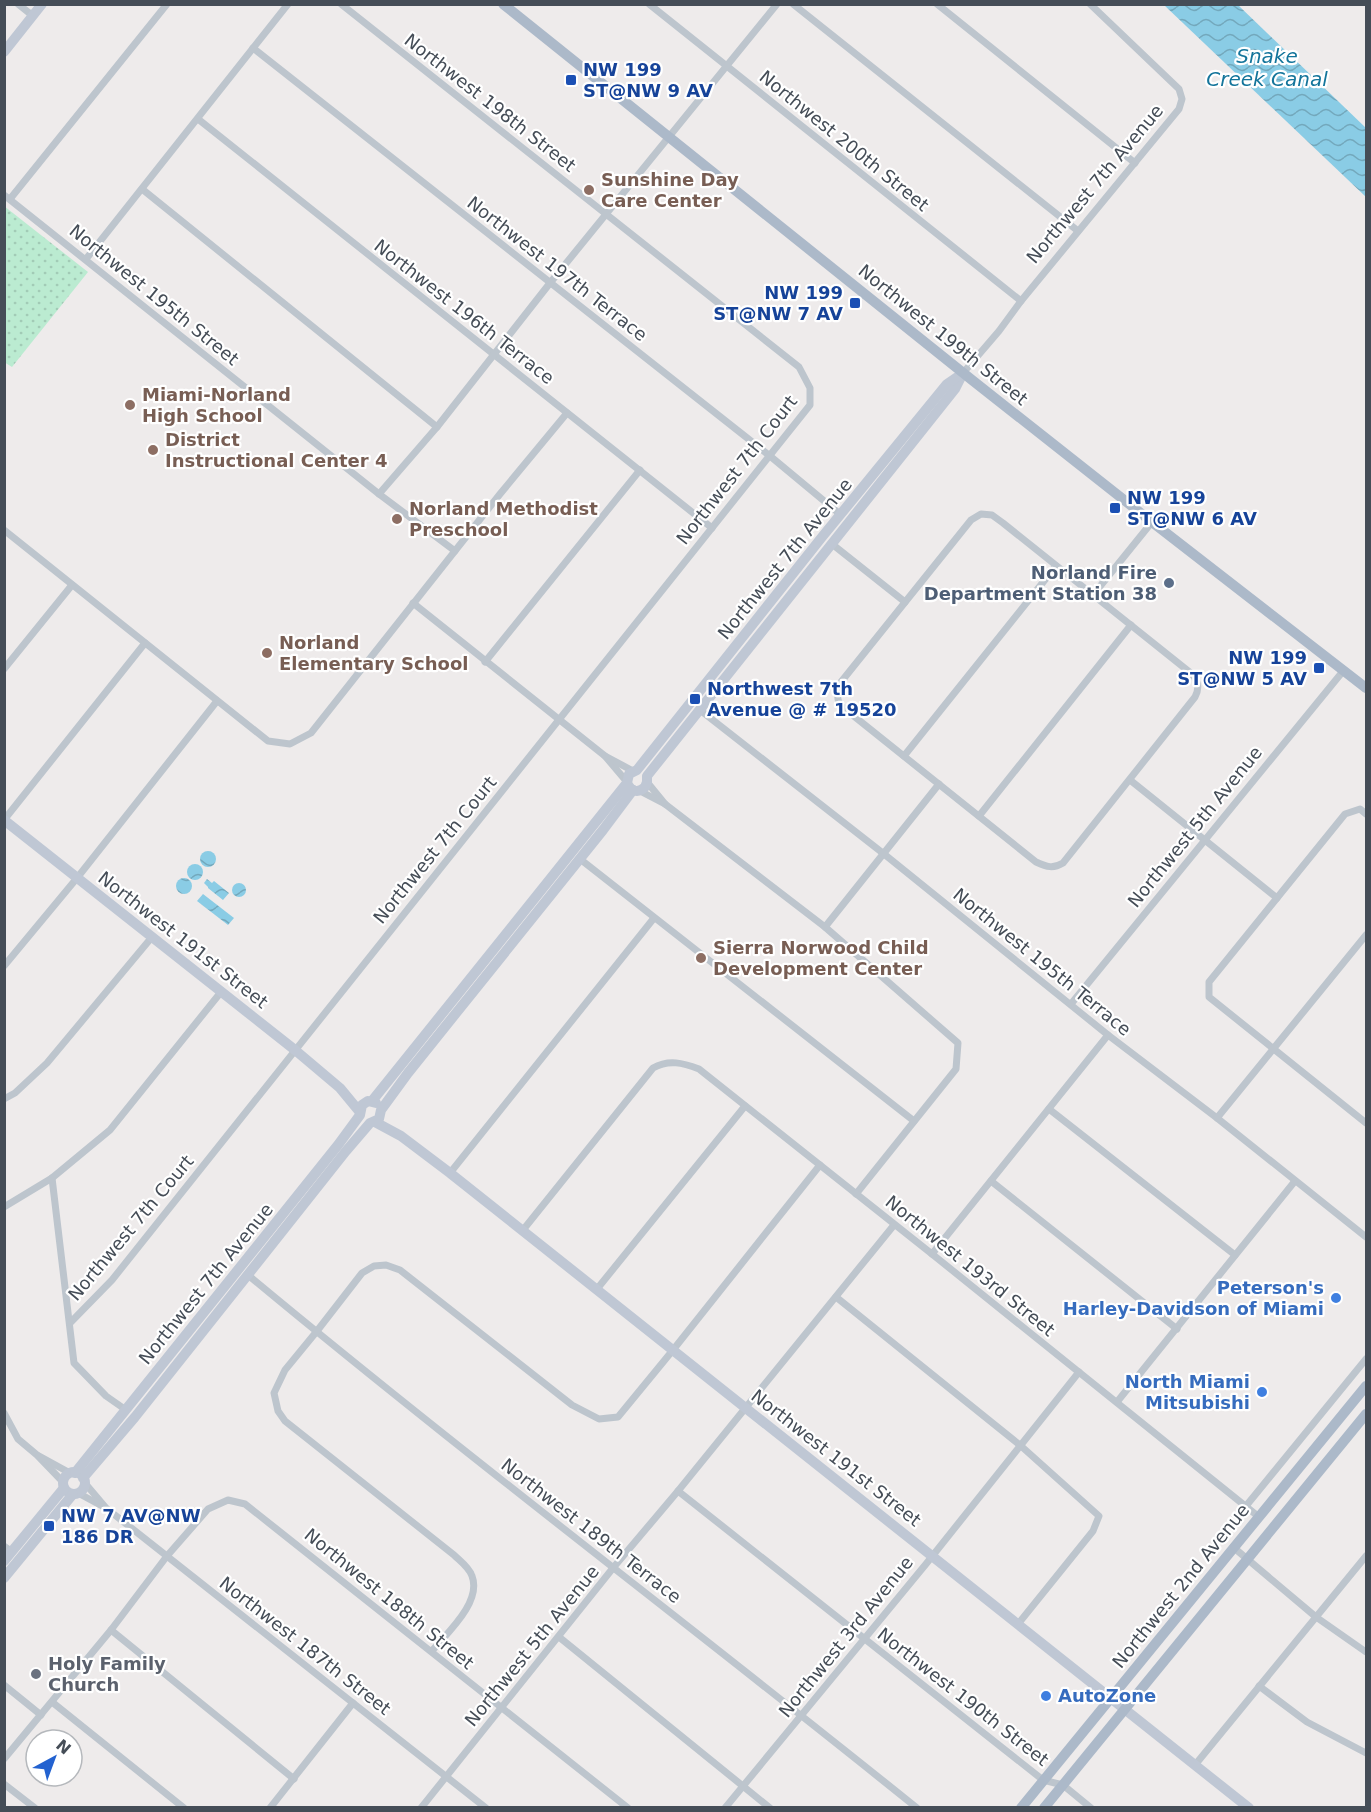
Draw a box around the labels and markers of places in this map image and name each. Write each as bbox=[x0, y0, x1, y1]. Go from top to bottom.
place label: NW 199 ST@NW 9 AV bbox=[583, 59, 713, 101]
marker: NW 199 ST@NW 9 AV bbox=[564, 73, 578, 87]
place label: Sunshine Day Care Center bbox=[601, 169, 739, 211]
marker: Sunshine Day Care Center bbox=[582, 183, 596, 197]
place label: NW 199 ST@NW 7 AV bbox=[713, 282, 843, 324]
marker: NW 199 ST@NW 7 AV bbox=[848, 296, 862, 310]
place label: Miami-Norland High School bbox=[142, 384, 291, 426]
marker: Miami-Norland High School bbox=[123, 398, 137, 412]
place label: District Instructional Center 4 bbox=[165, 429, 387, 471]
marker: District Instructional Center 4 bbox=[146, 443, 160, 457]
place label: NW 199 ST@NW 6 AV bbox=[1127, 487, 1257, 529]
place label: Norland Methodist Preschool bbox=[409, 498, 598, 540]
marker: NW 199 ST@NW 6 AV bbox=[1108, 501, 1122, 515]
marker: Norland Methodist Preschool bbox=[390, 512, 404, 526]
place label: Norland Fire Department Station 38 bbox=[924, 562, 1157, 604]
marker: Norland Fire Department Station 38 bbox=[1162, 576, 1176, 590]
place label: Norland Elementary School bbox=[279, 632, 468, 674]
marker: Norland Elementary School bbox=[260, 646, 274, 660]
place label: NW 199 ST@NW 5 AV bbox=[1177, 647, 1307, 689]
marker: NW 199 ST@NW 5 AV bbox=[1312, 661, 1326, 675]
place label: Northwest 7th Avenue @ # 19520 bbox=[707, 678, 897, 720]
marker: Northwest 7th Avenue @ # 19520 bbox=[688, 692, 702, 706]
place label: Sierra Norwood Child Development Center bbox=[713, 937, 929, 979]
marker: Sierra Norwood Child Development Center bbox=[694, 951, 708, 965]
place label: Peterson's Harley-Davidson of Miami bbox=[1063, 1277, 1324, 1319]
marker: Peterson's Harley-Davidson of Miami bbox=[1329, 1291, 1343, 1305]
place label: North Miami Mitsubishi bbox=[1125, 1371, 1250, 1413]
marker: North Miami Mitsubishi bbox=[1255, 1385, 1269, 1399]
place label: NW 7 AV@NW 186 DR bbox=[61, 1505, 201, 1547]
marker: NW 7 AV@NW 186 DR bbox=[42, 1519, 56, 1533]
place label: Holy Family Church bbox=[48, 1653, 166, 1695]
marker: Holy Family Church bbox=[29, 1667, 43, 1681]
place label: AutoZone bbox=[1058, 1685, 1156, 1706]
marker: AutoZone bbox=[1039, 1689, 1053, 1703]

